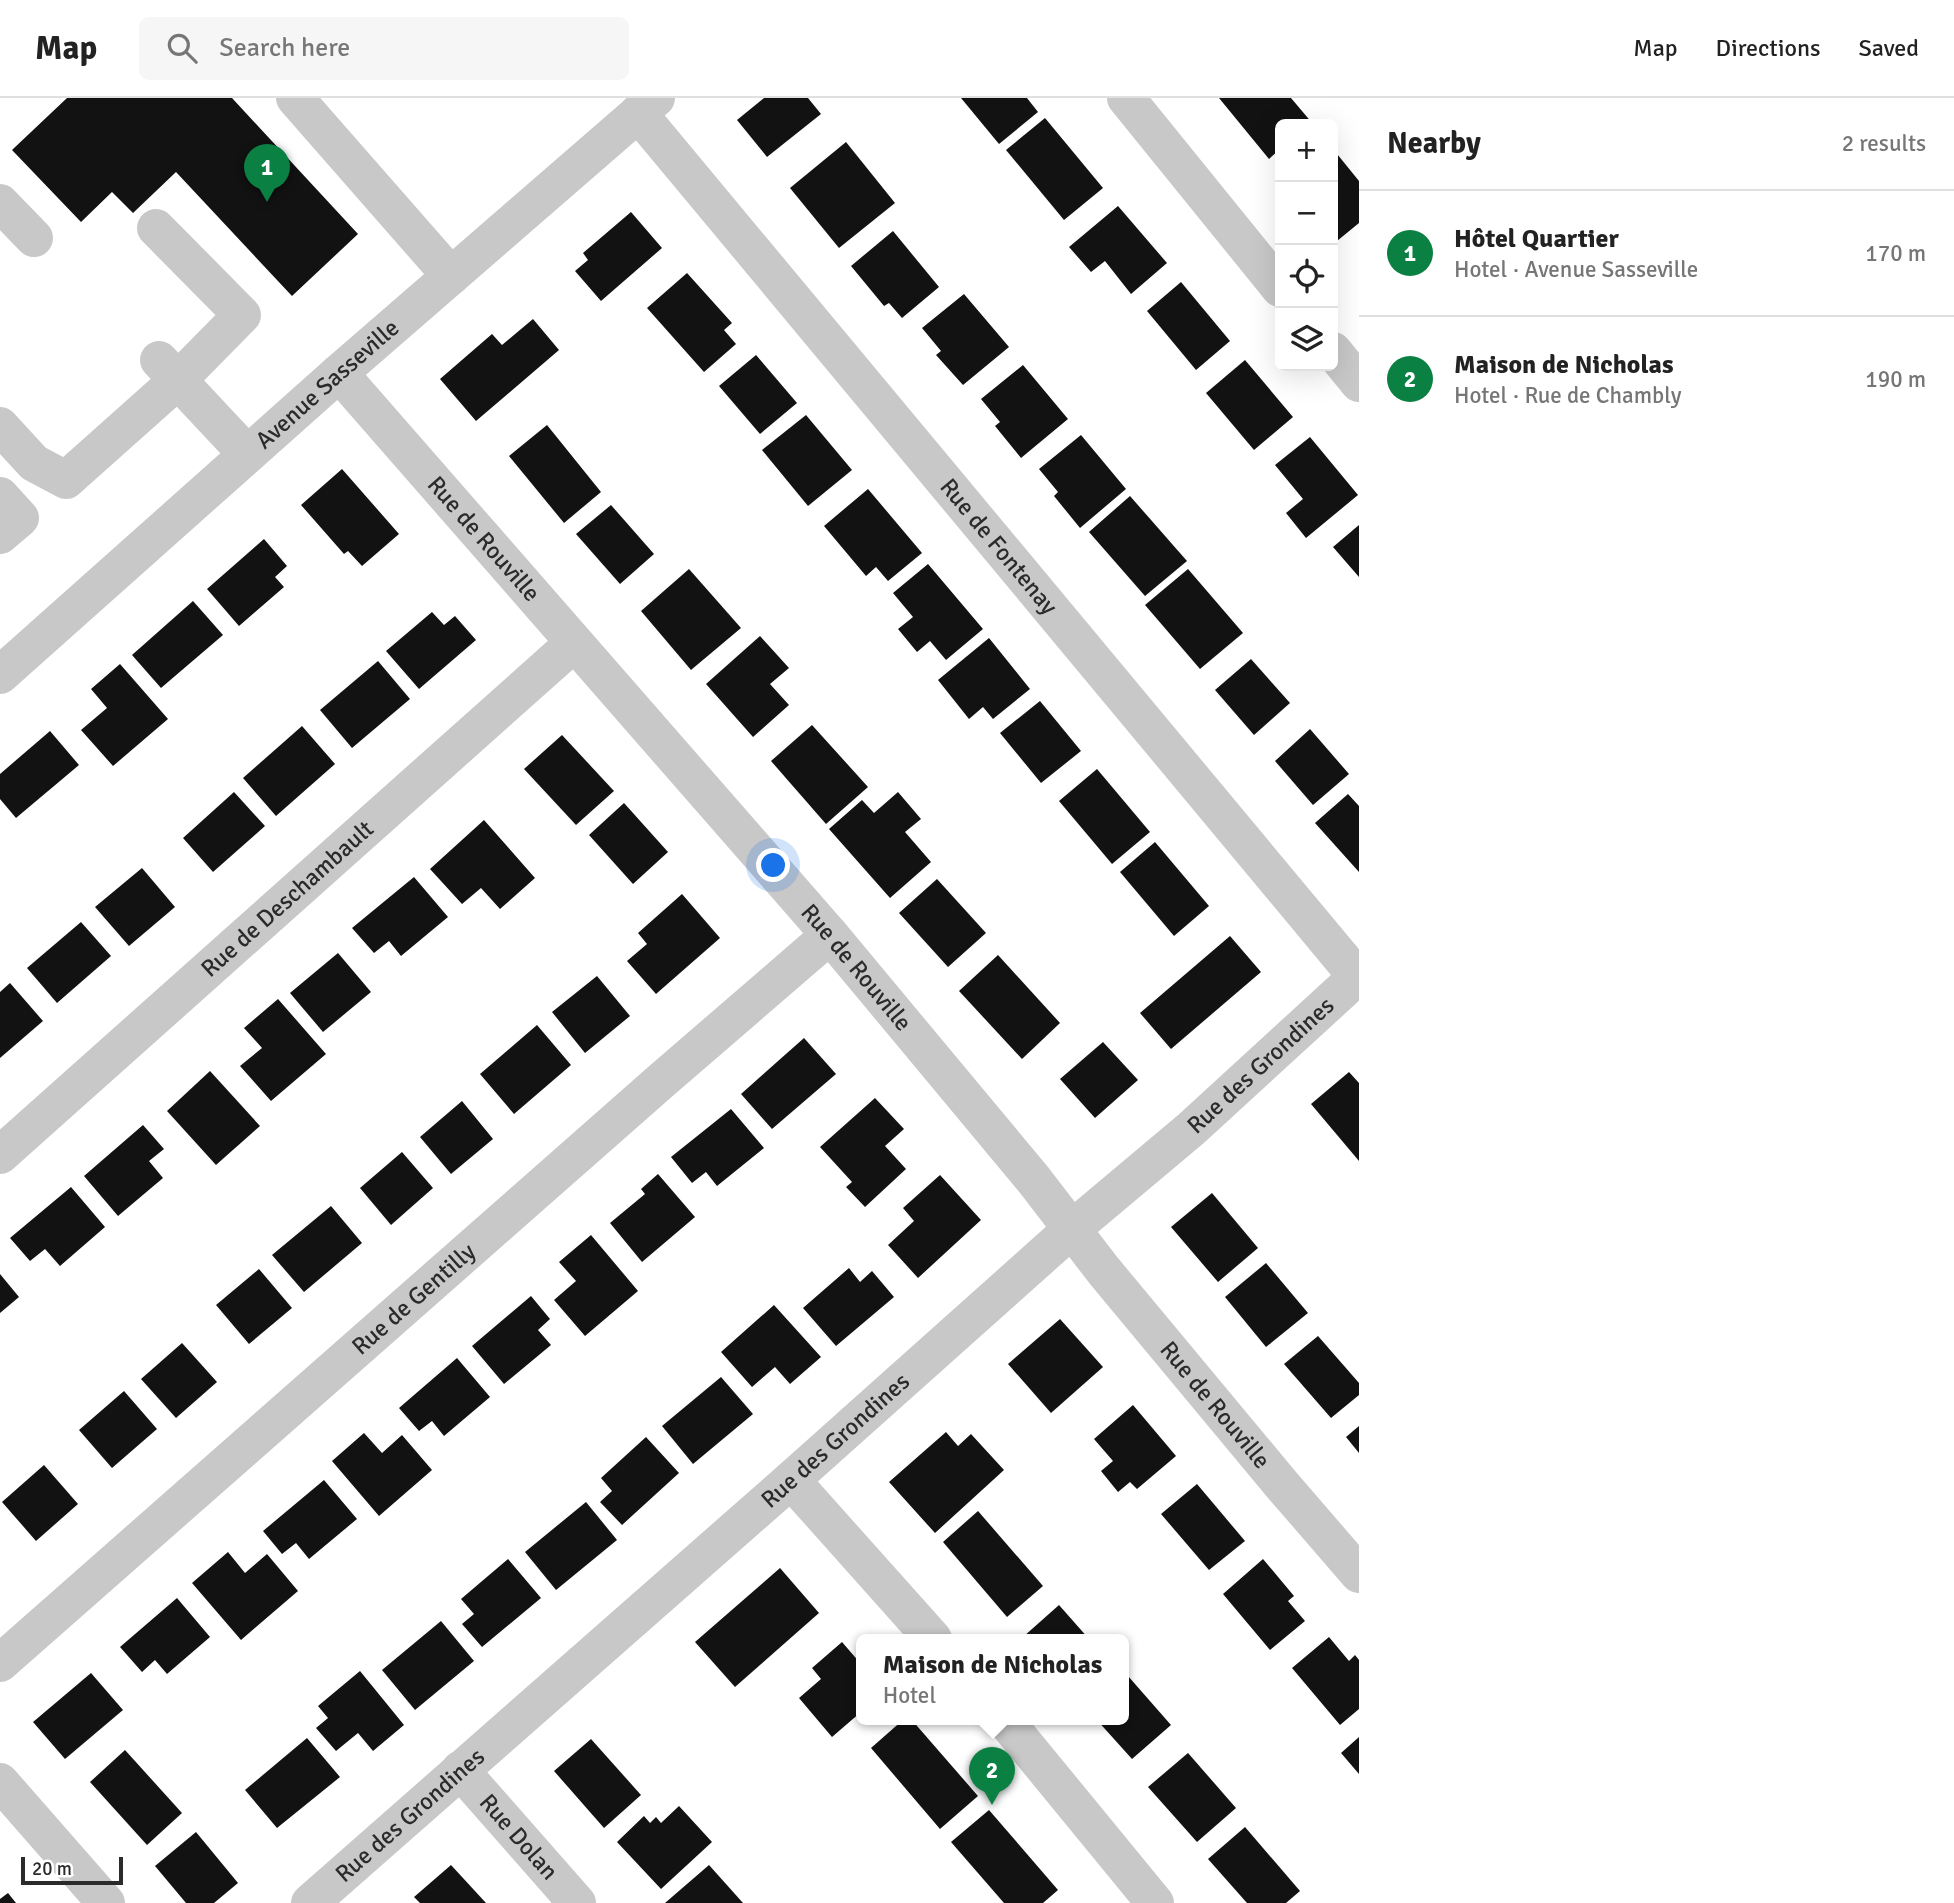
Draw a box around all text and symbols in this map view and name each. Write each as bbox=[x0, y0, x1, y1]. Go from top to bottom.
search box bbox=[139, 17, 629, 80]
text: Map bbox=[35, 28, 97, 69]
icon: search bbox=[163, 29, 201, 67]
text: Search here bbox=[219, 32, 350, 64]
text: Map bbox=[1633, 33, 1678, 63]
text: Directions bbox=[1716, 33, 1821, 63]
text: Saved bbox=[1859, 33, 1919, 63]
map controls bbox=[1275, 119, 1338, 371]
button: + bbox=[1275, 119, 1338, 182]
text: Nearby bbox=[1387, 125, 1481, 162]
text: 2 results bbox=[1842, 129, 1926, 158]
pin: 1 bbox=[244, 144, 290, 202]
button: − bbox=[1275, 182, 1338, 245]
text: Hôtel Quartier bbox=[1454, 223, 1619, 255]
text: 1 bbox=[1404, 239, 1416, 268]
text: 170 m bbox=[1865, 239, 1926, 268]
button: locate bbox=[1275, 245, 1338, 308]
text: Hotel · Avenue Sasseville bbox=[1454, 255, 1698, 284]
button: layers bbox=[1275, 308, 1338, 371]
street label: Avenue Sasseville bbox=[249, 313, 405, 455]
text: Maison de Nicholas bbox=[1454, 349, 1673, 381]
text: 2 bbox=[1404, 365, 1416, 394]
text: 190 m bbox=[1865, 365, 1926, 394]
text: Hotel · Rue de Chambly bbox=[1454, 381, 1681, 410]
street label: Rue de Rouville bbox=[421, 470, 547, 608]
street label: Rue de Fontenay bbox=[934, 472, 1064, 621]
street label: Rue de Deschambault bbox=[195, 814, 380, 984]
your location bbox=[756, 848, 790, 882]
street label: Rue de Rouville bbox=[795, 898, 918, 1037]
street label: Rue des Grondines bbox=[1181, 990, 1340, 1140]
street label: Rue de Gentilly bbox=[346, 1236, 482, 1361]
street label: Rue de Rouville bbox=[1154, 1335, 1277, 1475]
street label: Rue des Grondines bbox=[755, 1366, 916, 1514]
popup bbox=[856, 1634, 1129, 1725]
text: Maison de Nicholas bbox=[883, 1649, 1102, 1681]
text: Hotel bbox=[883, 1681, 936, 1710]
street label: Rue des Grondines bbox=[329, 1741, 491, 1889]
pin: 2 bbox=[969, 1747, 1015, 1805]
street label: Rue Dolan bbox=[473, 1788, 565, 1886]
scale bar bbox=[21, 1854, 122, 1886]
text: 20 m bbox=[32, 1857, 72, 1881]

